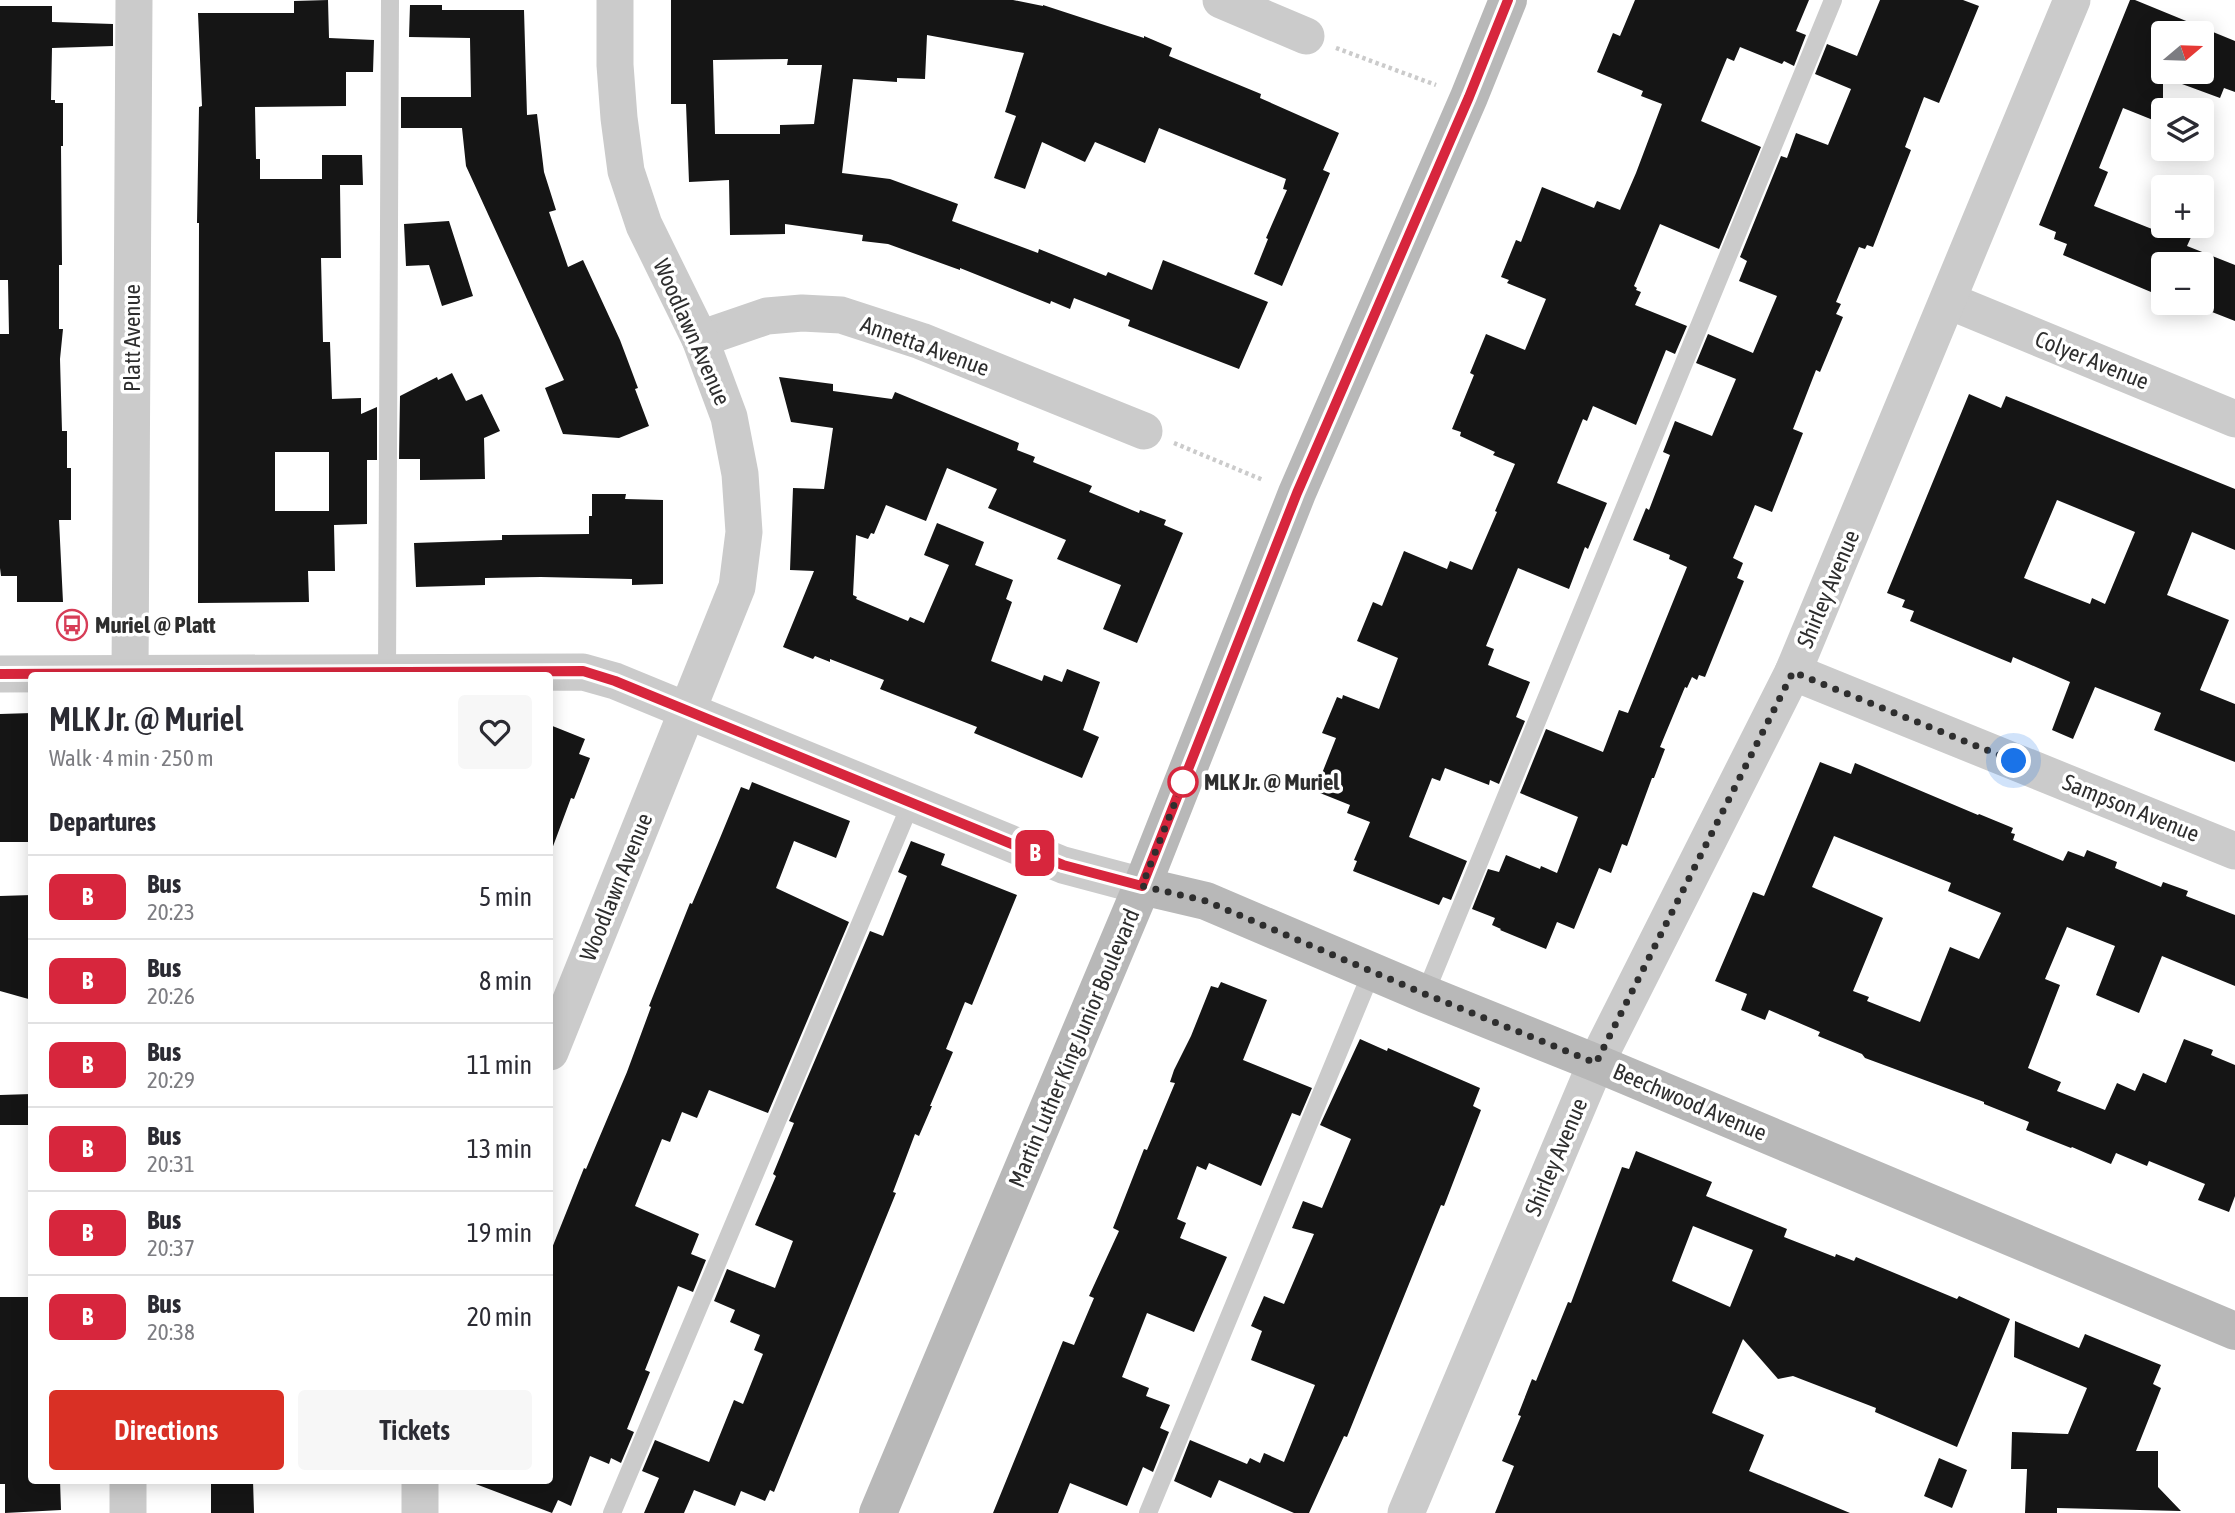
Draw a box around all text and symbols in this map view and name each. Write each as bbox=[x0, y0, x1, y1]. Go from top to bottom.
north arrow bbox=[2151, 21, 2214, 84]
map controls bbox=[2151, 21, 2214, 315]
button: layers bbox=[2151, 98, 2214, 161]
button: + bbox=[2151, 175, 2214, 238]
button: − bbox=[2151, 252, 2214, 315]
street label: Woodlawn Avenue bbox=[648, 255, 736, 409]
street label: Platt Avenue bbox=[119, 284, 145, 392]
street label: Annetta Avenue bbox=[857, 311, 993, 381]
street label: Colyer Avenue bbox=[2031, 325, 2153, 395]
street label: Shirley Avenue bbox=[1792, 526, 1864, 652]
bus stop icon: Muriel @ Platt bbox=[55, 608, 89, 642]
place label: Muriel @ Platt bbox=[95, 612, 216, 638]
button: heart bbox=[458, 695, 532, 769]
text: MLK Jr. @ Muriel bbox=[49, 700, 243, 738]
your location bbox=[1996, 743, 2031, 778]
text: Walk · 4 min · 250 m bbox=[49, 745, 213, 771]
marker: MLK Jr. @ Muriel bbox=[1168, 767, 1198, 797]
place label: MLK Jr. @ Muriel bbox=[1204, 769, 1340, 795]
street label: Sampson Avenue bbox=[2059, 769, 2203, 847]
text: Departures bbox=[49, 807, 156, 837]
street label: Woodlawn Avenue bbox=[575, 809, 657, 965]
line badge: B bbox=[1012, 830, 1058, 876]
text: B bbox=[1029, 839, 1041, 866]
text: Bus bbox=[147, 869, 181, 899]
text: 5 min bbox=[479, 882, 532, 912]
text: B bbox=[82, 883, 93, 910]
text: 20:23 bbox=[147, 899, 195, 925]
street label: Martin Luther King Junior Boulevard bbox=[1003, 905, 1145, 1191]
text: Bus bbox=[147, 953, 181, 983]
text: 8 min bbox=[479, 966, 532, 996]
text: B bbox=[82, 967, 93, 994]
text: 20:26 bbox=[147, 983, 195, 1009]
text: Bus bbox=[147, 1037, 181, 1067]
text: 11 min bbox=[467, 1050, 532, 1080]
text: B bbox=[82, 1051, 93, 1078]
street label: Beechwood Avenue bbox=[1609, 1058, 1771, 1146]
text: 20:29 bbox=[147, 1067, 195, 1093]
street label: Shirley Avenue bbox=[1520, 1094, 1592, 1220]
text: Bus bbox=[147, 1121, 181, 1151]
text: 13 min bbox=[467, 1134, 532, 1164]
text: B bbox=[82, 1135, 93, 1162]
text: 20:31 bbox=[147, 1151, 195, 1177]
text: Bus bbox=[147, 1205, 181, 1235]
text: 19 min bbox=[467, 1218, 532, 1248]
text: B bbox=[82, 1219, 93, 1246]
text: 20:37 bbox=[147, 1235, 195, 1261]
text: Bus bbox=[147, 1289, 181, 1319]
text: 20 min bbox=[467, 1302, 532, 1332]
text: B bbox=[82, 1303, 93, 1330]
text: 20:38 bbox=[147, 1319, 195, 1345]
button: Directions bbox=[49, 1390, 284, 1470]
button: Tickets bbox=[298, 1390, 532, 1470]

